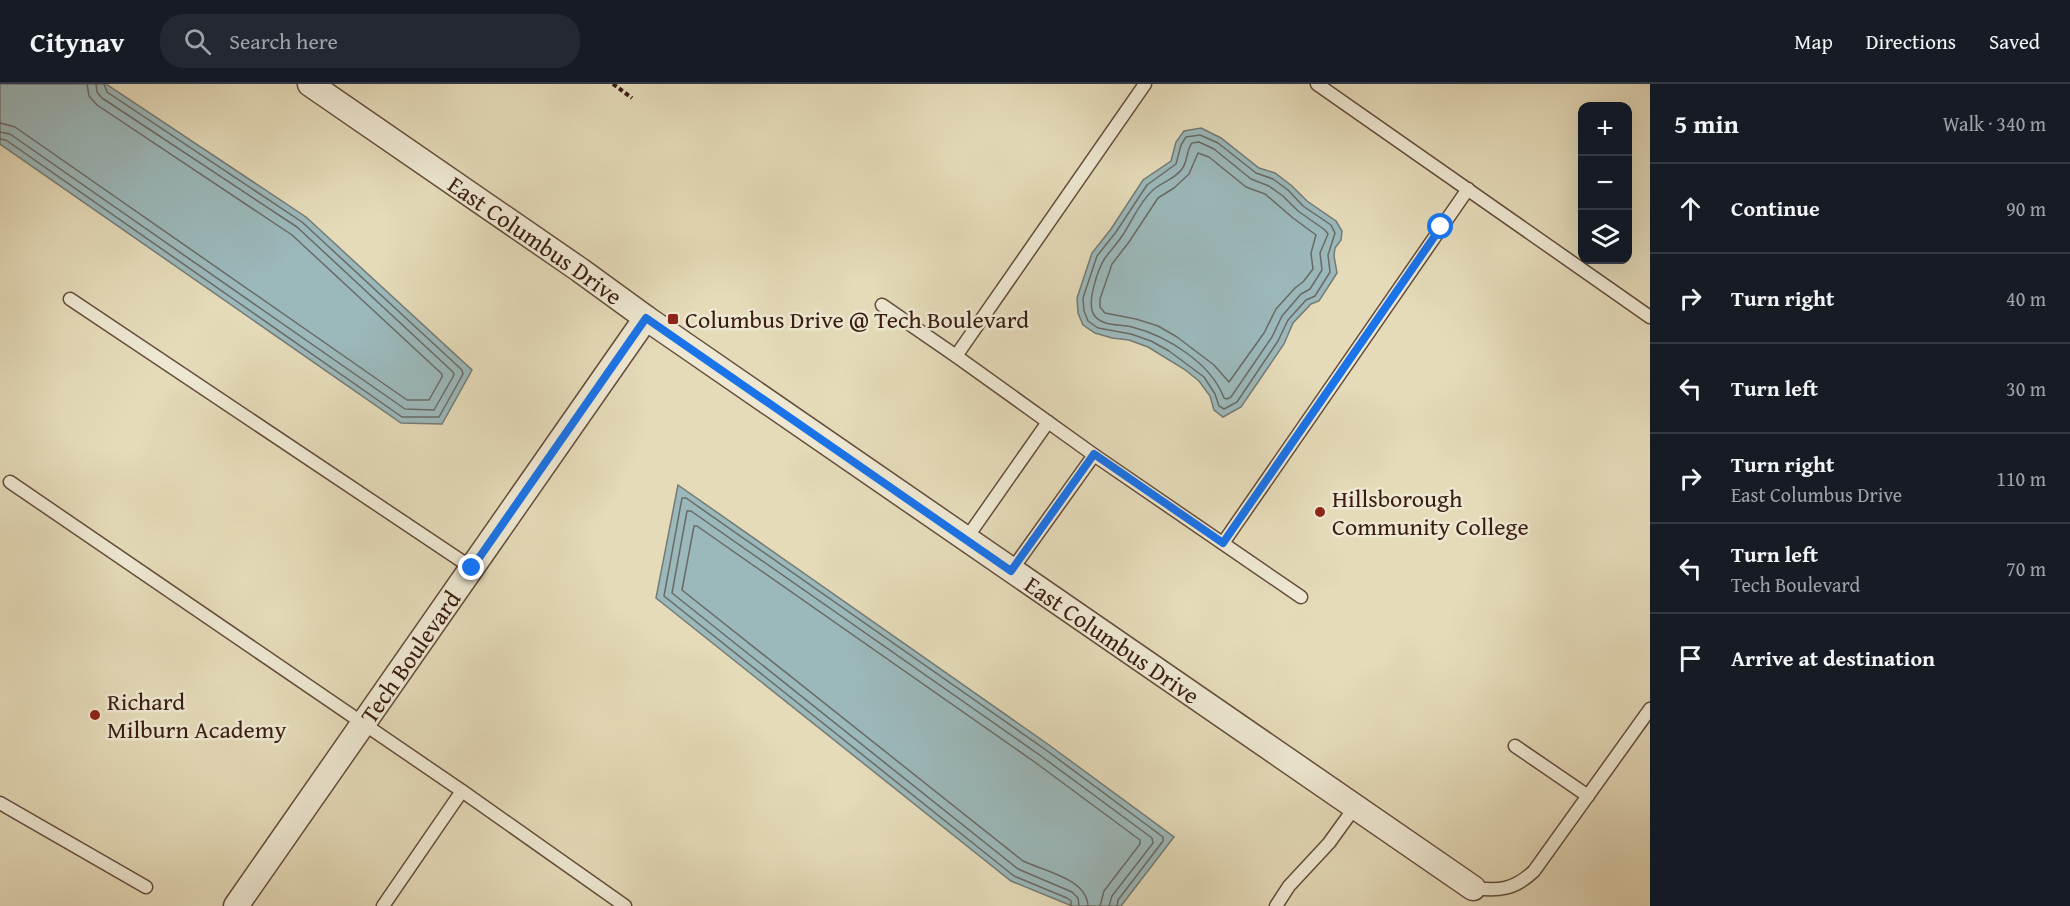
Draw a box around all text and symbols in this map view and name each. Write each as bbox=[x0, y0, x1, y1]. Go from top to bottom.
search box bbox=[160, 14, 580, 68]
text: Citynav bbox=[30, 21, 124, 62]
icon: search bbox=[181, 25, 214, 58]
text: Search here bbox=[229, 25, 338, 57]
text: Map bbox=[1794, 26, 1833, 57]
text: Directions bbox=[1866, 26, 1956, 57]
text: Saved bbox=[1989, 26, 2040, 57]
map controls bbox=[1578, 102, 1632, 264]
button: + bbox=[1578, 102, 1632, 156]
text: 5 min bbox=[1674, 104, 1739, 143]
text: Walk · 340 m bbox=[1943, 109, 2046, 138]
button: − bbox=[1578, 156, 1632, 210]
street label: East Columbus Drive bbox=[441, 167, 630, 313]
icon: ahead bbox=[1674, 192, 1707, 225]
text: Continue bbox=[1731, 192, 1820, 224]
text: 90 m bbox=[2006, 194, 2046, 223]
button: layers bbox=[1578, 210, 1632, 264]
route start bbox=[1427, 213, 1453, 239]
icon: right bbox=[1674, 282, 1707, 315]
text: Turn right bbox=[1731, 282, 1834, 314]
text: 40 m bbox=[2006, 284, 2046, 313]
place label: Columbus Drive @ Tech Boulevard bbox=[685, 302, 1029, 337]
marker: Columbus Drive @ Tech Boulevard bbox=[666, 312, 680, 326]
icon: left bbox=[1674, 372, 1707, 405]
text: Turn left bbox=[1731, 372, 1818, 404]
text: 30 m bbox=[2006, 374, 2046, 403]
text: Turn right bbox=[1731, 448, 1834, 480]
icon: right bbox=[1674, 462, 1707, 495]
text: 110 m bbox=[1996, 464, 2046, 493]
text: East Columbus Drive bbox=[1731, 480, 1902, 509]
place label: Hillsborough Community College bbox=[1332, 481, 1529, 544]
marker: Hillsborough Community College bbox=[1313, 505, 1327, 519]
text: Turn left bbox=[1731, 538, 1818, 570]
icon: left bbox=[1674, 552, 1707, 585]
route end bbox=[458, 554, 484, 580]
text: 70 m bbox=[2006, 554, 2046, 583]
street label: East Columbus Drive bbox=[1018, 567, 1207, 712]
text: Tech Boulevard bbox=[1731, 570, 1860, 599]
street label: Tech Boulevard bbox=[351, 583, 469, 730]
icon: arrive bbox=[1674, 642, 1707, 675]
text: Arrive at destination bbox=[1731, 642, 1935, 674]
place label: Richard Milburn Academy bbox=[107, 684, 286, 747]
marker: Richard Milburn Academy bbox=[88, 708, 102, 722]

